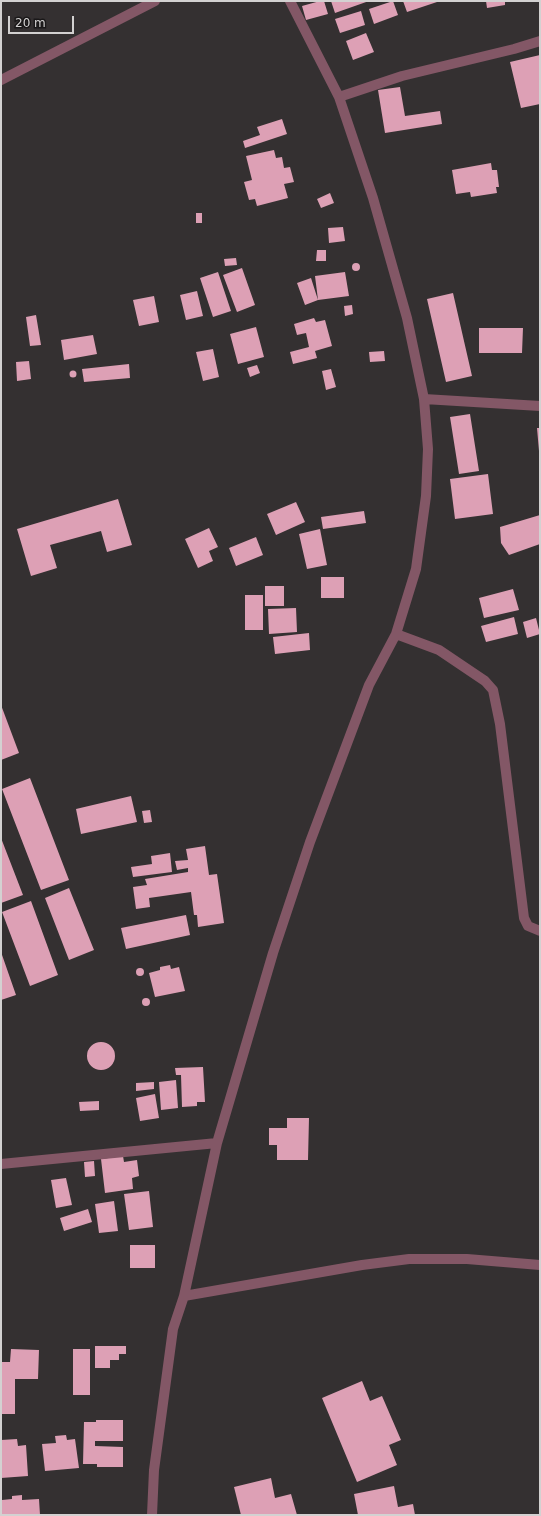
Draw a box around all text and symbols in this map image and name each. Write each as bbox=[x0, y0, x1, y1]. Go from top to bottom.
scale bar bbox=[10, 8, 76, 34]
text: 20 m bbox=[15, 16, 46, 30]

